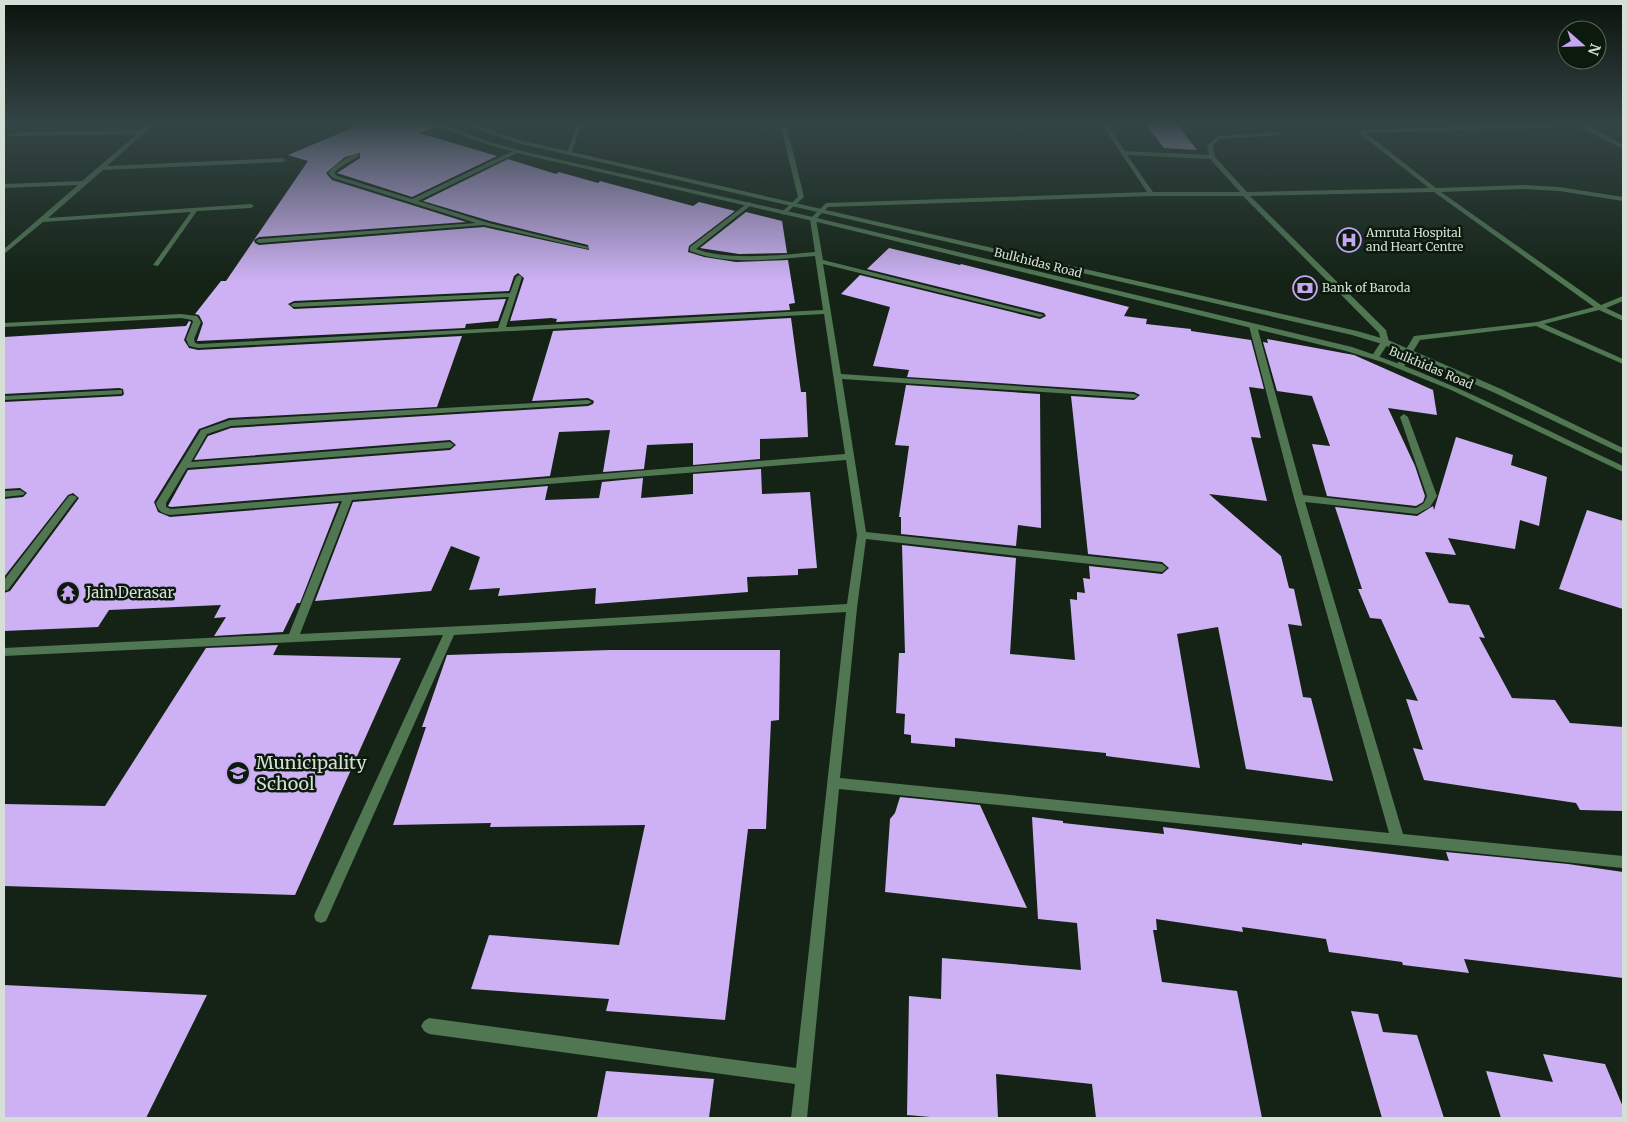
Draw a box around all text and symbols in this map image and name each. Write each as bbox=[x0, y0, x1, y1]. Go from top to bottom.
north arrow bbox=[1557, 20, 1607, 70]
text: N bbox=[1584, 41, 1605, 58]
place label: Amruta Hospital and Heart Centre bbox=[1365, 225, 1463, 254]
hospital icon: Amruta Hospital and Heart Centre bbox=[1336, 227, 1362, 253]
street label: Bulkhidas Road bbox=[993, 244, 1084, 281]
bank icon: Bank of Baroda bbox=[1292, 275, 1318, 301]
place label: Bank of Baroda bbox=[1322, 280, 1411, 295]
street label: Bulkhidas Road bbox=[1387, 343, 1476, 392]
temple icon: Jain Derasar bbox=[55, 580, 81, 606]
place label: Jain Derasar bbox=[85, 583, 174, 602]
place label: Municipality School bbox=[256, 751, 367, 795]
school or university icon: Municipality School bbox=[225, 760, 251, 786]

